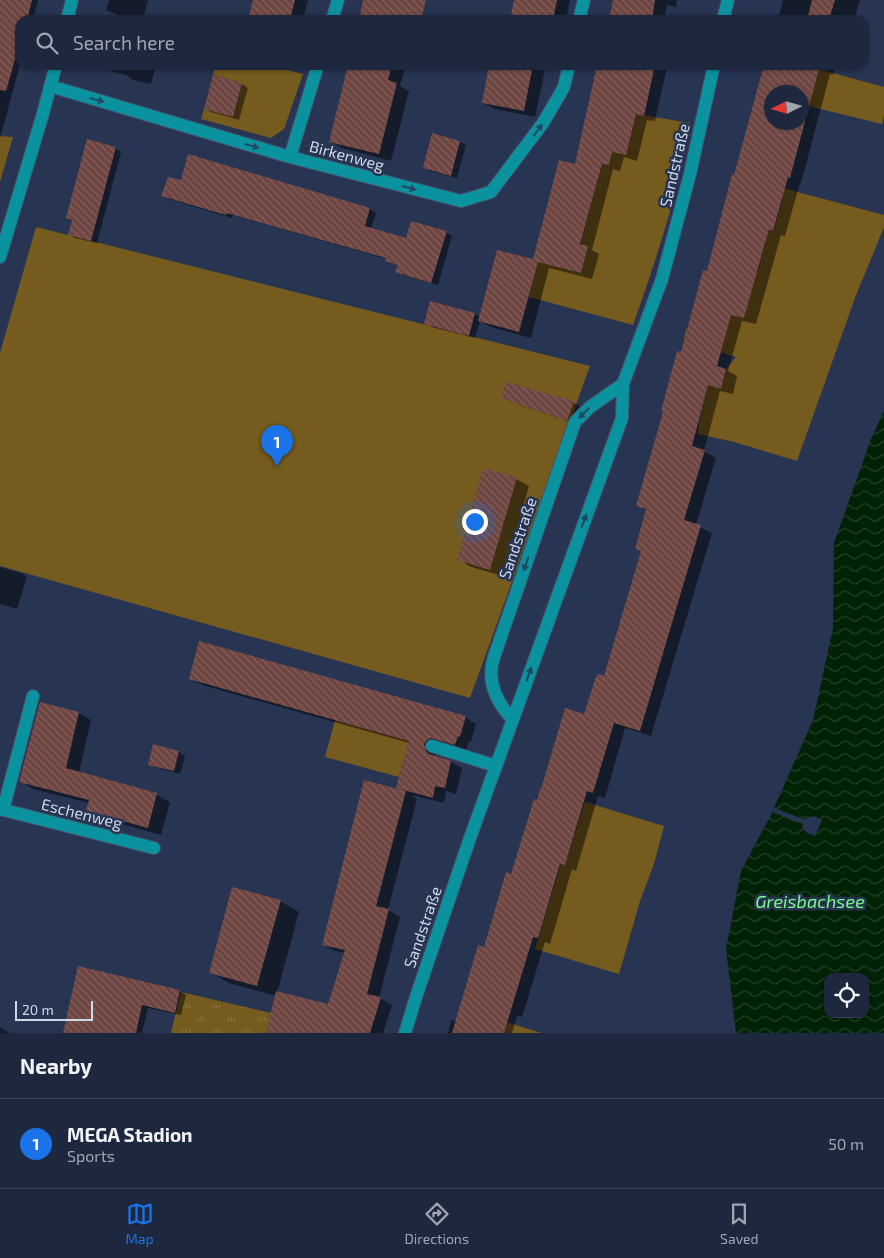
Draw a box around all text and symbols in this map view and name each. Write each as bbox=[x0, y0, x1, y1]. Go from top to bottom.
search box bbox=[15, 15, 869, 70]
icon: search bbox=[33, 29, 61, 57]
text: Search here bbox=[73, 31, 175, 54]
north arrow bbox=[764, 85, 809, 130]
one-way arrow bbox=[89, 97, 104, 105]
street label: Sandstraße bbox=[655, 121, 693, 209]
one-way arrow bbox=[533, 123, 543, 137]
street label: Birkenweg bbox=[307, 136, 387, 174]
one-way arrow bbox=[245, 142, 260, 150]
one-way arrow bbox=[402, 184, 417, 192]
one-way arrow bbox=[578, 407, 590, 419]
pin: 1 bbox=[261, 425, 293, 466]
street label: Sandstraße bbox=[494, 495, 540, 581]
your location bbox=[462, 509, 488, 535]
one-way arrow bbox=[580, 513, 588, 528]
one-way arrow bbox=[522, 556, 529, 571]
one-way arrow bbox=[525, 666, 533, 681]
street label: Eschenweg bbox=[40, 794, 125, 832]
street label: Sandstraße bbox=[399, 884, 445, 970]
water label: Greisbachsee bbox=[755, 890, 865, 912]
map controls bbox=[824, 973, 869, 1018]
button: locate bbox=[824, 973, 869, 1018]
scale bar bbox=[15, 998, 92, 1021]
text: 20 m bbox=[22, 1001, 54, 1018]
text: Nearby bbox=[20, 1053, 92, 1078]
text: MEGA Stadion bbox=[67, 1123, 193, 1146]
text: 1 bbox=[33, 1134, 39, 1153]
text: 50 m bbox=[828, 1134, 864, 1153]
text: Sports bbox=[67, 1146, 115, 1165]
tab: Map bbox=[125, 1200, 154, 1247]
tab: Directions bbox=[405, 1200, 469, 1247]
tab: Saved bbox=[720, 1200, 759, 1247]

